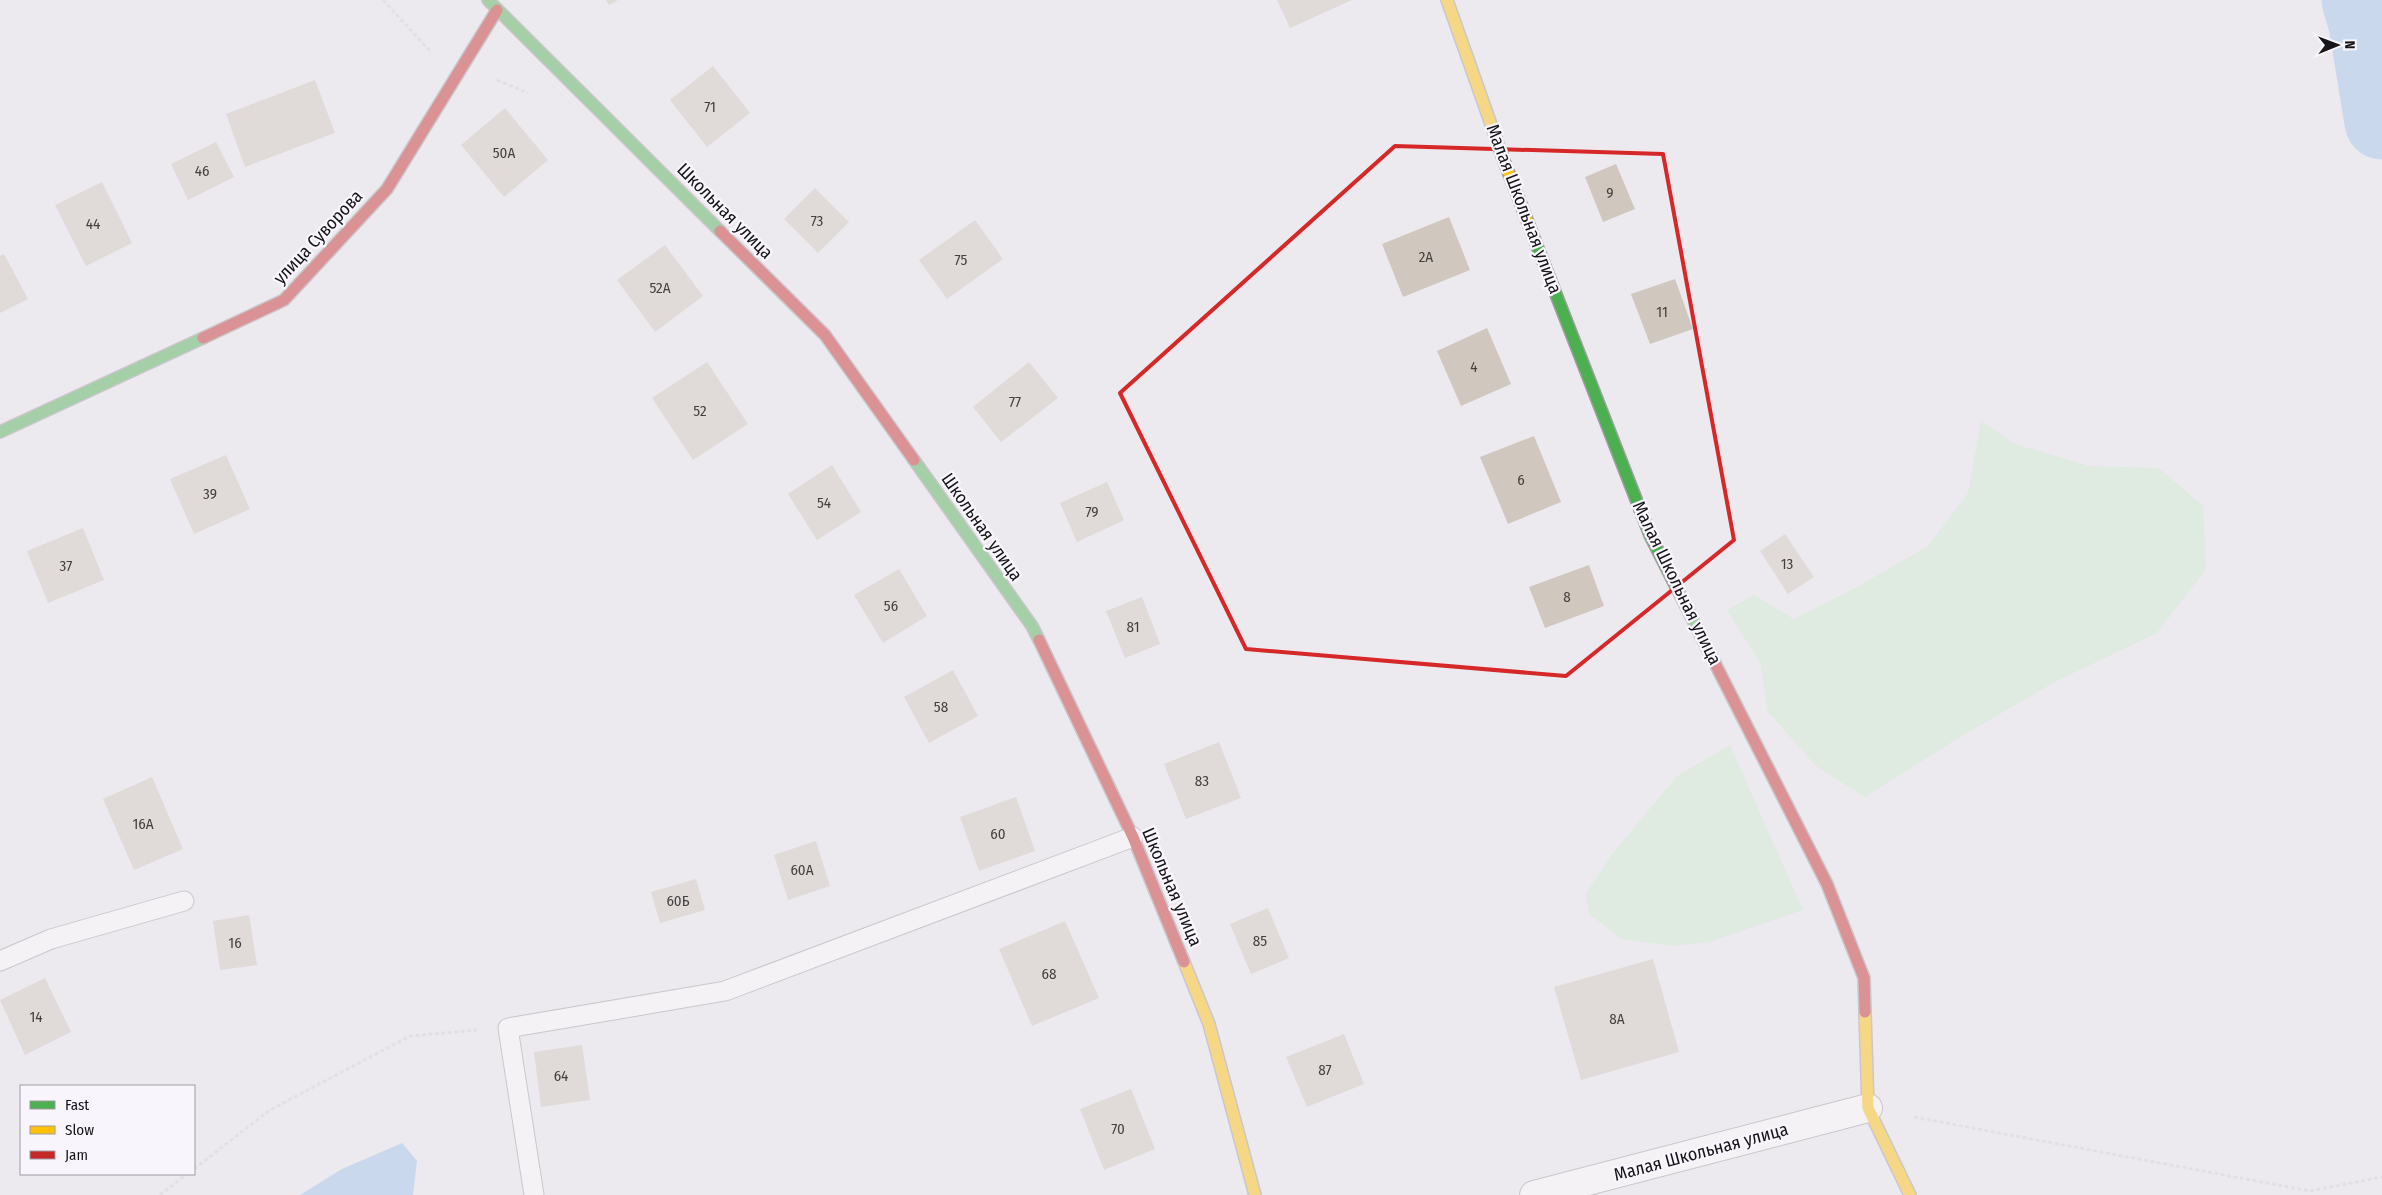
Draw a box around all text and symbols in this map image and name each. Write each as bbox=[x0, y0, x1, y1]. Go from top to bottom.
north arrow bbox=[2312, 20, 2362, 70]
text: N bbox=[2341, 40, 2358, 49]
house number: 71 bbox=[704, 98, 716, 116]
street label: Малая Школьная улица bbox=[1482, 121, 1566, 297]
house number: 50А bbox=[493, 144, 515, 162]
street label: Школьная улица bbox=[672, 158, 778, 264]
house number: 46 bbox=[195, 162, 209, 180]
house number: 9 bbox=[1606, 184, 1614, 202]
street label: улица Суворова bbox=[269, 185, 367, 289]
house number: 73 bbox=[811, 212, 824, 230]
house number: 44 bbox=[86, 215, 100, 233]
house number: 2А bbox=[1419, 248, 1433, 266]
house number: 75 bbox=[955, 251, 967, 269]
house number: 52А bbox=[649, 279, 671, 297]
house number: 11 bbox=[1656, 303, 1668, 321]
house number: 4 bbox=[1470, 358, 1478, 376]
house number: 77 bbox=[1009, 393, 1021, 411]
house number: 52 bbox=[693, 402, 707, 420]
street label: Школьная улица bbox=[937, 469, 1027, 585]
house number: 6 bbox=[1517, 471, 1525, 489]
house number: 39 bbox=[203, 485, 217, 503]
house number: 54 bbox=[817, 494, 831, 512]
street label: Малая Школьная улица bbox=[1628, 498, 1726, 669]
house number: 79 bbox=[1085, 503, 1099, 521]
house number: 13 bbox=[1781, 555, 1794, 573]
house number: 37 bbox=[60, 557, 72, 575]
house number: 8 bbox=[1563, 588, 1571, 606]
house number: 56 bbox=[884, 597, 898, 615]
house number: 81 bbox=[1127, 618, 1139, 636]
house number: 58 bbox=[934, 698, 948, 716]
house number: 83 bbox=[1195, 772, 1209, 790]
house number: 16А bbox=[132, 815, 154, 833]
street label: Школьная улица bbox=[1137, 824, 1207, 950]
house number: 60 bbox=[990, 825, 1006, 843]
house number: 60А bbox=[790, 861, 814, 879]
house number: 60Б bbox=[666, 892, 690, 910]
house number: 85 bbox=[1253, 932, 1267, 950]
house number: 16 bbox=[228, 934, 242, 952]
house number: 68 bbox=[1042, 965, 1056, 983]
house number: 14 bbox=[29, 1008, 43, 1026]
house number: 8А bbox=[1609, 1010, 1625, 1028]
house number: 87 bbox=[1318, 1061, 1332, 1079]
house number: 64 bbox=[554, 1067, 568, 1085]
legend bbox=[20, 1085, 195, 1175]
text: Fast bbox=[65, 1096, 89, 1114]
street label: Малая Школьная улица bbox=[1611, 1118, 1791, 1186]
house number: 70 bbox=[1111, 1120, 1125, 1138]
text: Slow bbox=[65, 1121, 94, 1139]
text: Jam bbox=[65, 1146, 88, 1164]

